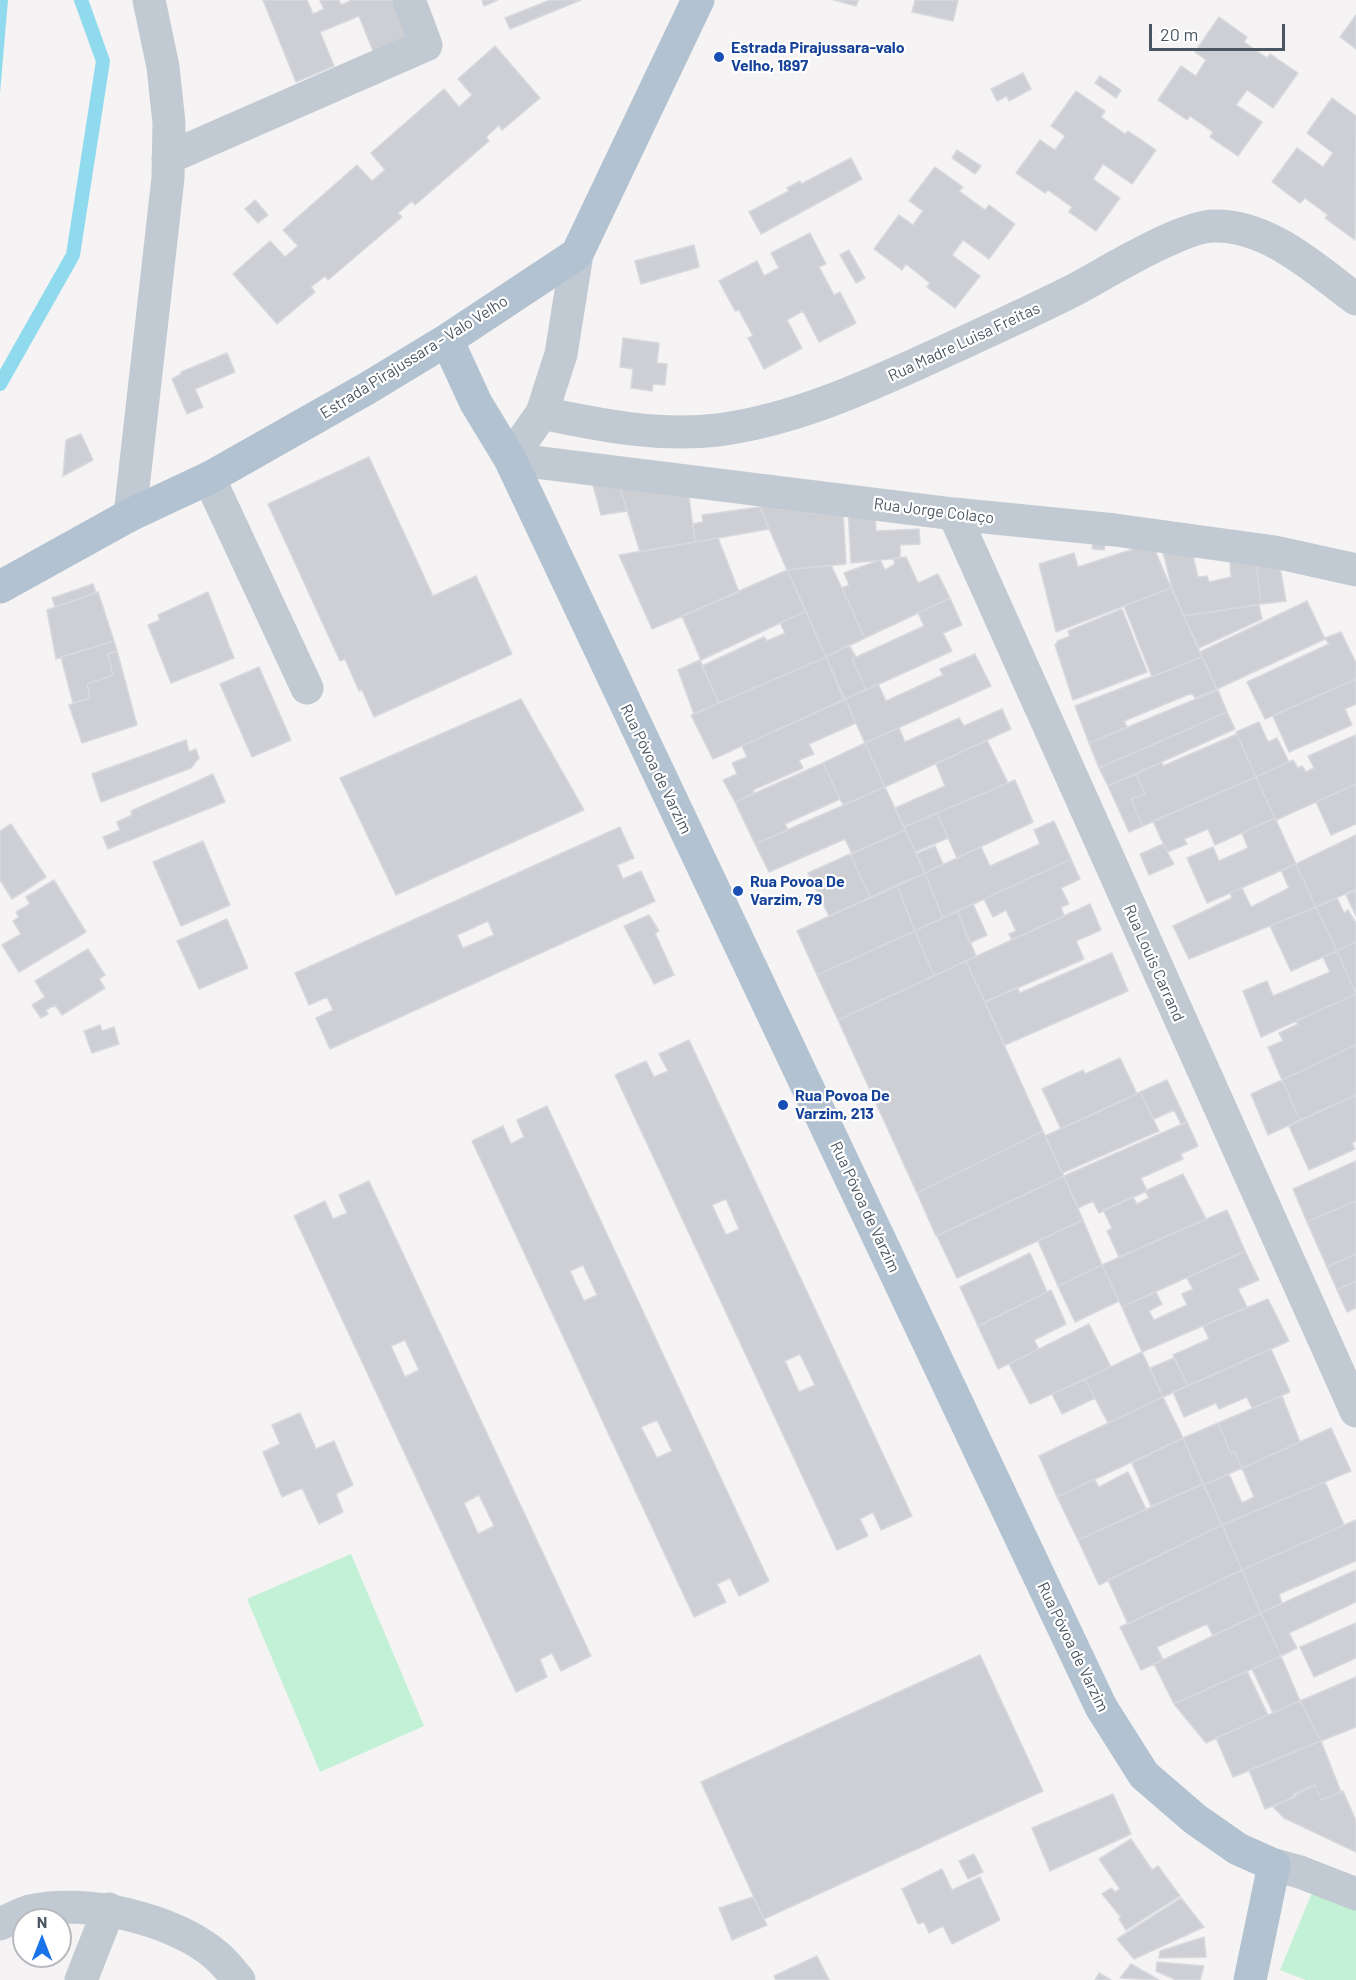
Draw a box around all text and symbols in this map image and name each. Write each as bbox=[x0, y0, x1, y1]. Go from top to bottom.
scale bar bbox=[1152, 12, 1288, 50]
text: 20 m bbox=[1160, 23, 1198, 45]
place label: Estrada Pirajussara-valo Velho, 1897 bbox=[731, 38, 905, 76]
marker: Estrada Pirajussara-valo Velho, 1897 bbox=[712, 50, 726, 64]
street label: Estrada Pirajussara - Valo Velho bbox=[317, 291, 511, 423]
street label: Rua Madre Luisa Freitas bbox=[885, 298, 1043, 386]
street label: Rua Jorge Colaço bbox=[873, 494, 995, 528]
street label: Rua Póvoa de Varzim bbox=[616, 701, 696, 837]
place label: Rua Povoa De Varzim, 79 bbox=[750, 872, 845, 910]
marker: Rua Povoa De Varzim, 79 bbox=[731, 884, 745, 898]
street label: Rua Louis Carrand bbox=[1120, 902, 1188, 1024]
place label: Rua Povoa De Varzim, 213 bbox=[795, 1086, 890, 1124]
marker: Rua Povoa De Varzim, 213 bbox=[776, 1098, 790, 1112]
street label: Rua Póvoa de Varzim bbox=[826, 1139, 904, 1275]
street label: Rua Póvoa de Varzim bbox=[1033, 1579, 1113, 1715]
north arrow bbox=[12, 1908, 72, 1968]
text: N bbox=[37, 1912, 47, 1931]

